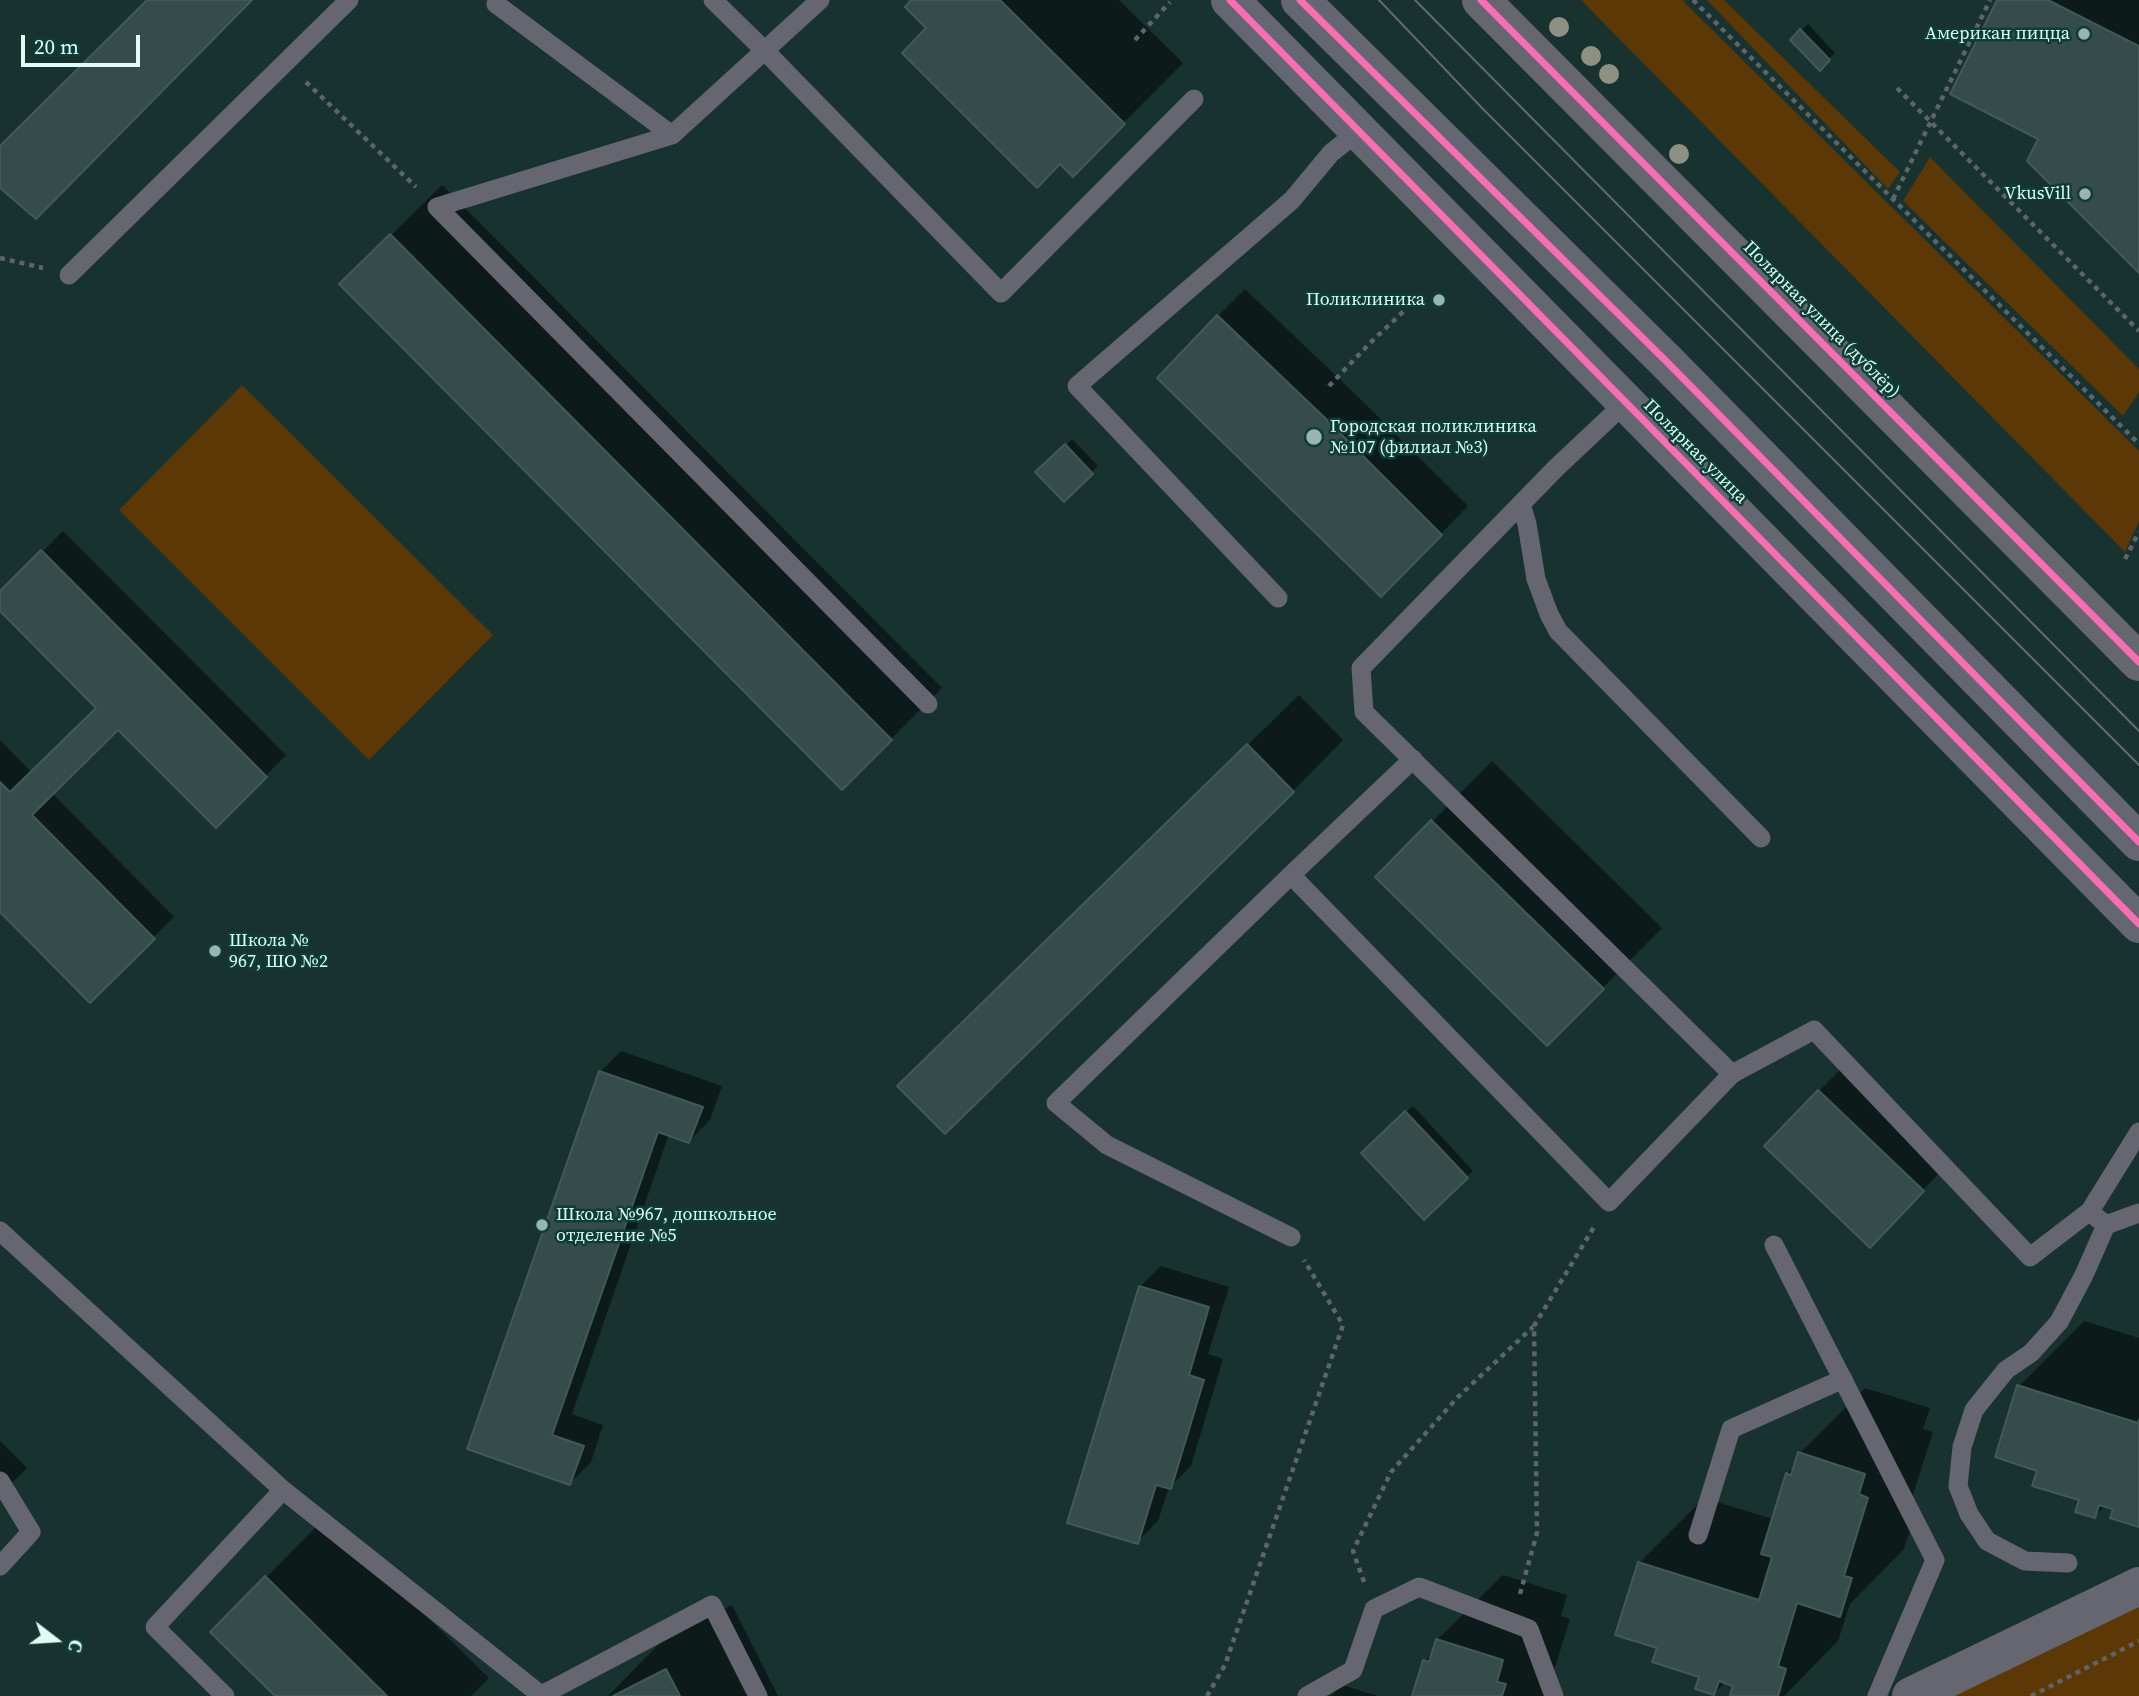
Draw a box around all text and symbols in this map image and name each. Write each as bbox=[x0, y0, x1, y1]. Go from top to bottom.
scale bar bbox=[24, 21, 144, 65]
place label: Американ пицца bbox=[1925, 23, 2070, 45]
marker: Американ пицца bbox=[2076, 26, 2092, 42]
text: 20 m bbox=[34, 32, 79, 61]
place label: VkusVill bbox=[2004, 183, 2071, 205]
marker: VkusVill bbox=[2077, 186, 2093, 202]
street label: Полярная улица (дублёр) bbox=[1738, 237, 1904, 403]
place label: Поликлиника bbox=[1306, 289, 1425, 311]
marker: Поликлиника bbox=[1431, 292, 1447, 308]
street label: Полярная улица bbox=[1638, 395, 1752, 509]
place label: Городская поликлиника №107 (филиал №3) bbox=[1330, 416, 1537, 458]
marker: Городская поликлиника №107 (филиал №3) bbox=[1304, 427, 1324, 447]
place label: Школа № 967, ШО №2 bbox=[229, 930, 328, 972]
marker: Школа № 967, ШО №2 bbox=[207, 943, 223, 959]
place label: Школа №967, дошкольное отделение №5 bbox=[556, 1204, 777, 1246]
marker: Школа №967, дошкольное отделение №5 bbox=[534, 1217, 550, 1233]
north arrow bbox=[21, 1605, 91, 1675]
text: С bbox=[62, 1637, 90, 1656]

